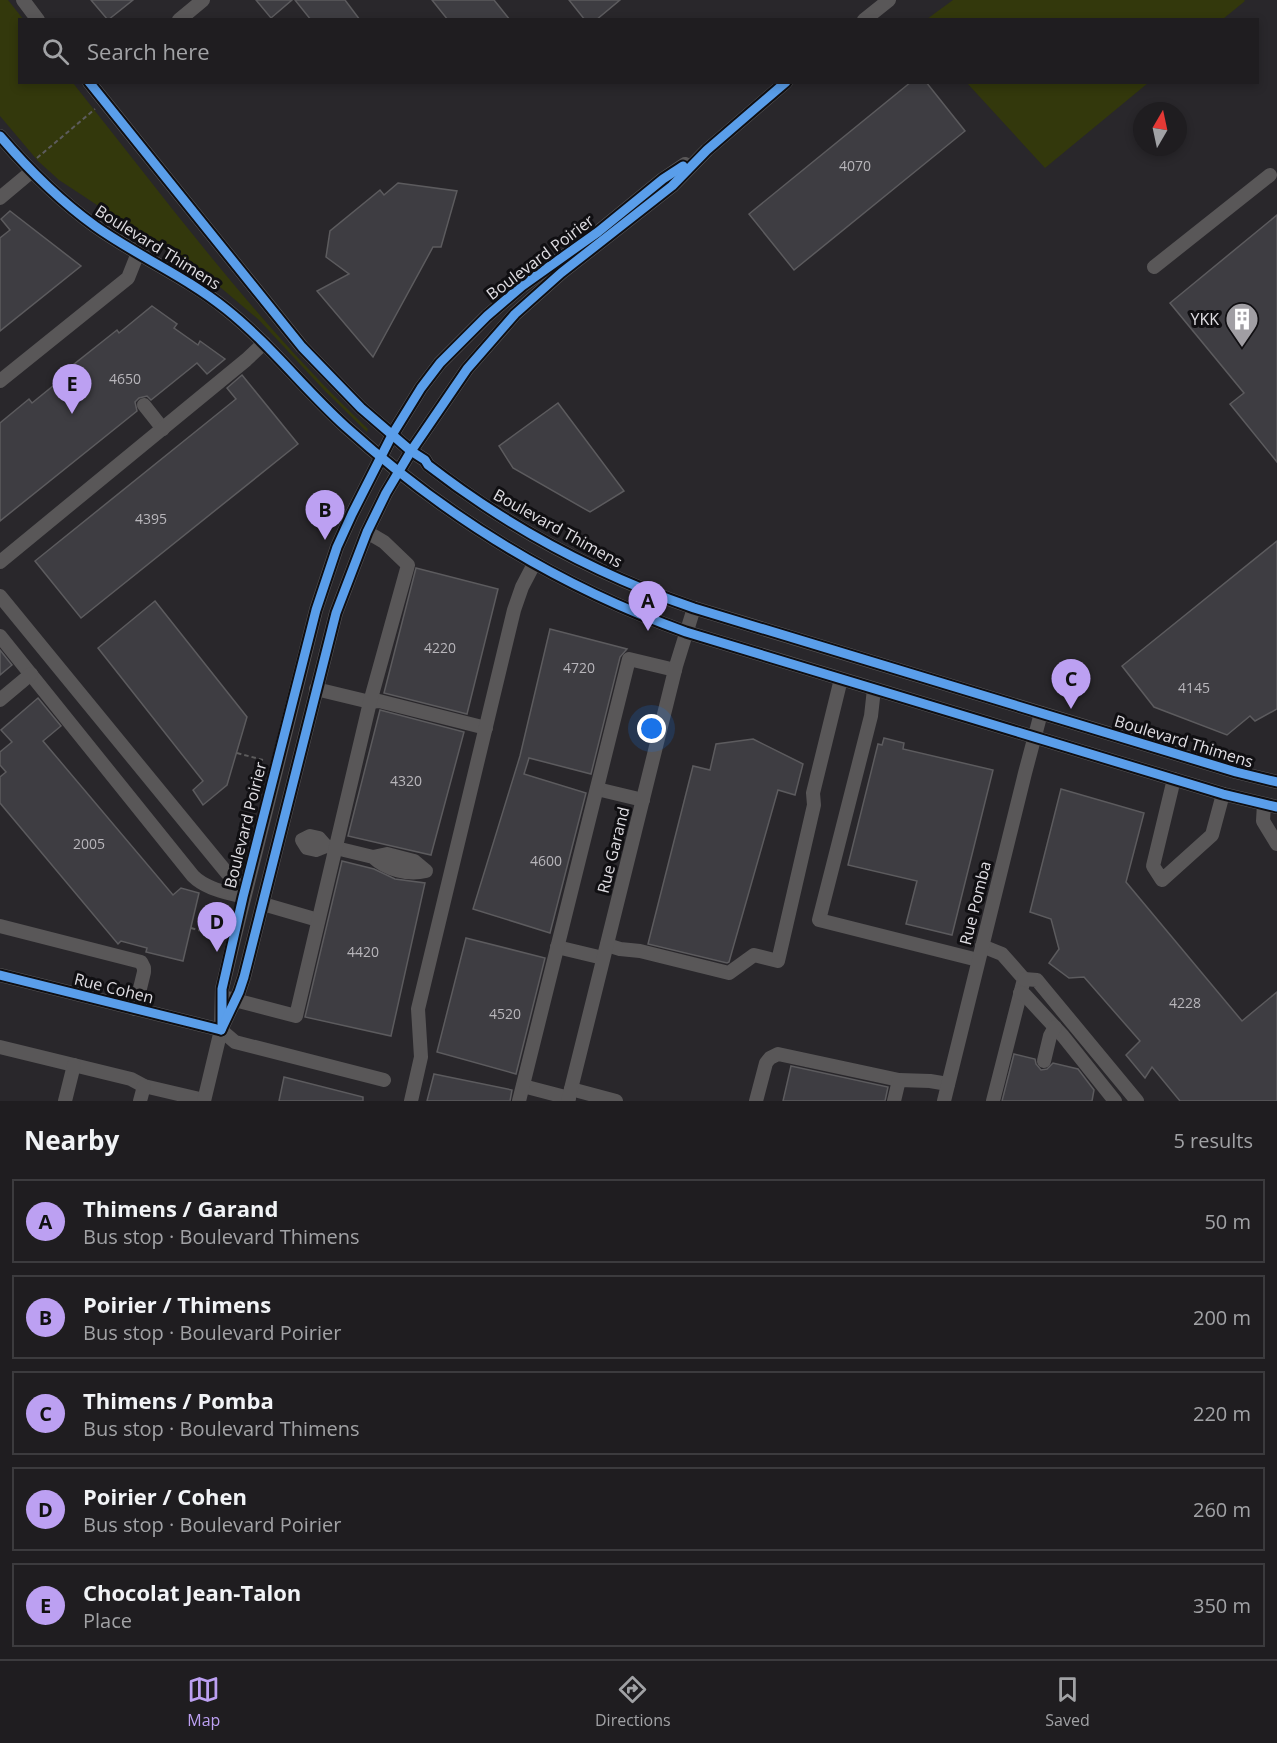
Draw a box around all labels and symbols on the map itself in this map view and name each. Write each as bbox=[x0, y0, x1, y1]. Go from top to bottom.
north arrow bbox=[1133, 102, 1187, 156]
house number: 4070 bbox=[839, 156, 871, 175]
street label: Boulevard Thimens bbox=[91, 200, 225, 294]
street label: Boulevard Poirier bbox=[482, 209, 599, 305]
building icon: YKK bbox=[1224, 301, 1260, 348]
place label: YKK bbox=[1190, 308, 1219, 330]
pin: E bbox=[52, 364, 92, 414]
house number: 4650 bbox=[109, 369, 141, 388]
street label: Boulevard Thimens bbox=[490, 483, 626, 573]
pin: B bbox=[306, 490, 344, 540]
house number: 4395 bbox=[135, 509, 167, 528]
pin: A bbox=[628, 582, 668, 631]
house number: 4220 bbox=[424, 638, 456, 657]
house number: 4720 bbox=[563, 658, 595, 677]
pin: C bbox=[1052, 660, 1090, 709]
house number: 4145 bbox=[1178, 678, 1210, 697]
street label: Boulevard Thimens bbox=[1112, 709, 1256, 773]
your location bbox=[637, 714, 666, 743]
street label: Boulevard Poirier bbox=[219, 759, 271, 891]
house number: 4320 bbox=[390, 771, 422, 790]
street label: Rue Garand bbox=[592, 804, 634, 896]
house number: 2005 bbox=[73, 834, 105, 853]
house number: 4600 bbox=[530, 851, 562, 870]
street label: Rue Pomba bbox=[954, 859, 996, 947]
pin: D bbox=[198, 902, 236, 952]
house number: 4420 bbox=[347, 942, 379, 961]
street label: Rue Cohen bbox=[72, 968, 156, 1008]
house number: 4228 bbox=[1169, 993, 1201, 1012]
house number: 4520 bbox=[489, 1004, 521, 1023]

